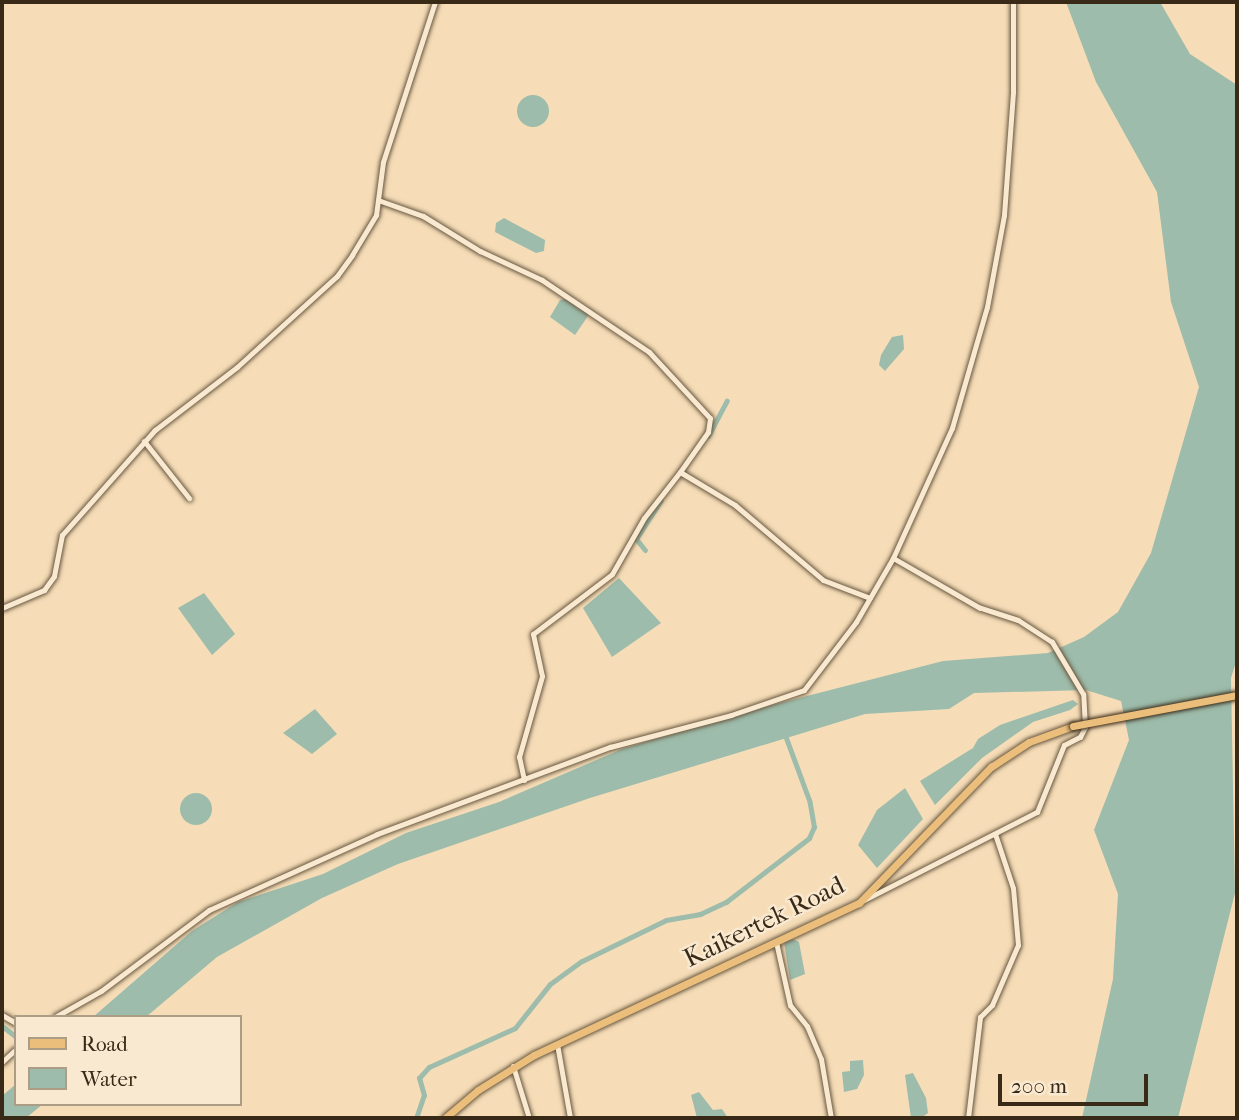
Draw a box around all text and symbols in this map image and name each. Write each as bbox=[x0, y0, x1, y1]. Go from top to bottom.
street label: Kaikertek Road bbox=[679, 870, 849, 974]
legend bbox=[14, 1015, 242, 1106]
text: Road bbox=[81, 1032, 128, 1056]
scale bar bbox=[1001, 1060, 1152, 1104]
text: Water bbox=[81, 1067, 137, 1091]
text: 200 m bbox=[1011, 1074, 1067, 1098]

